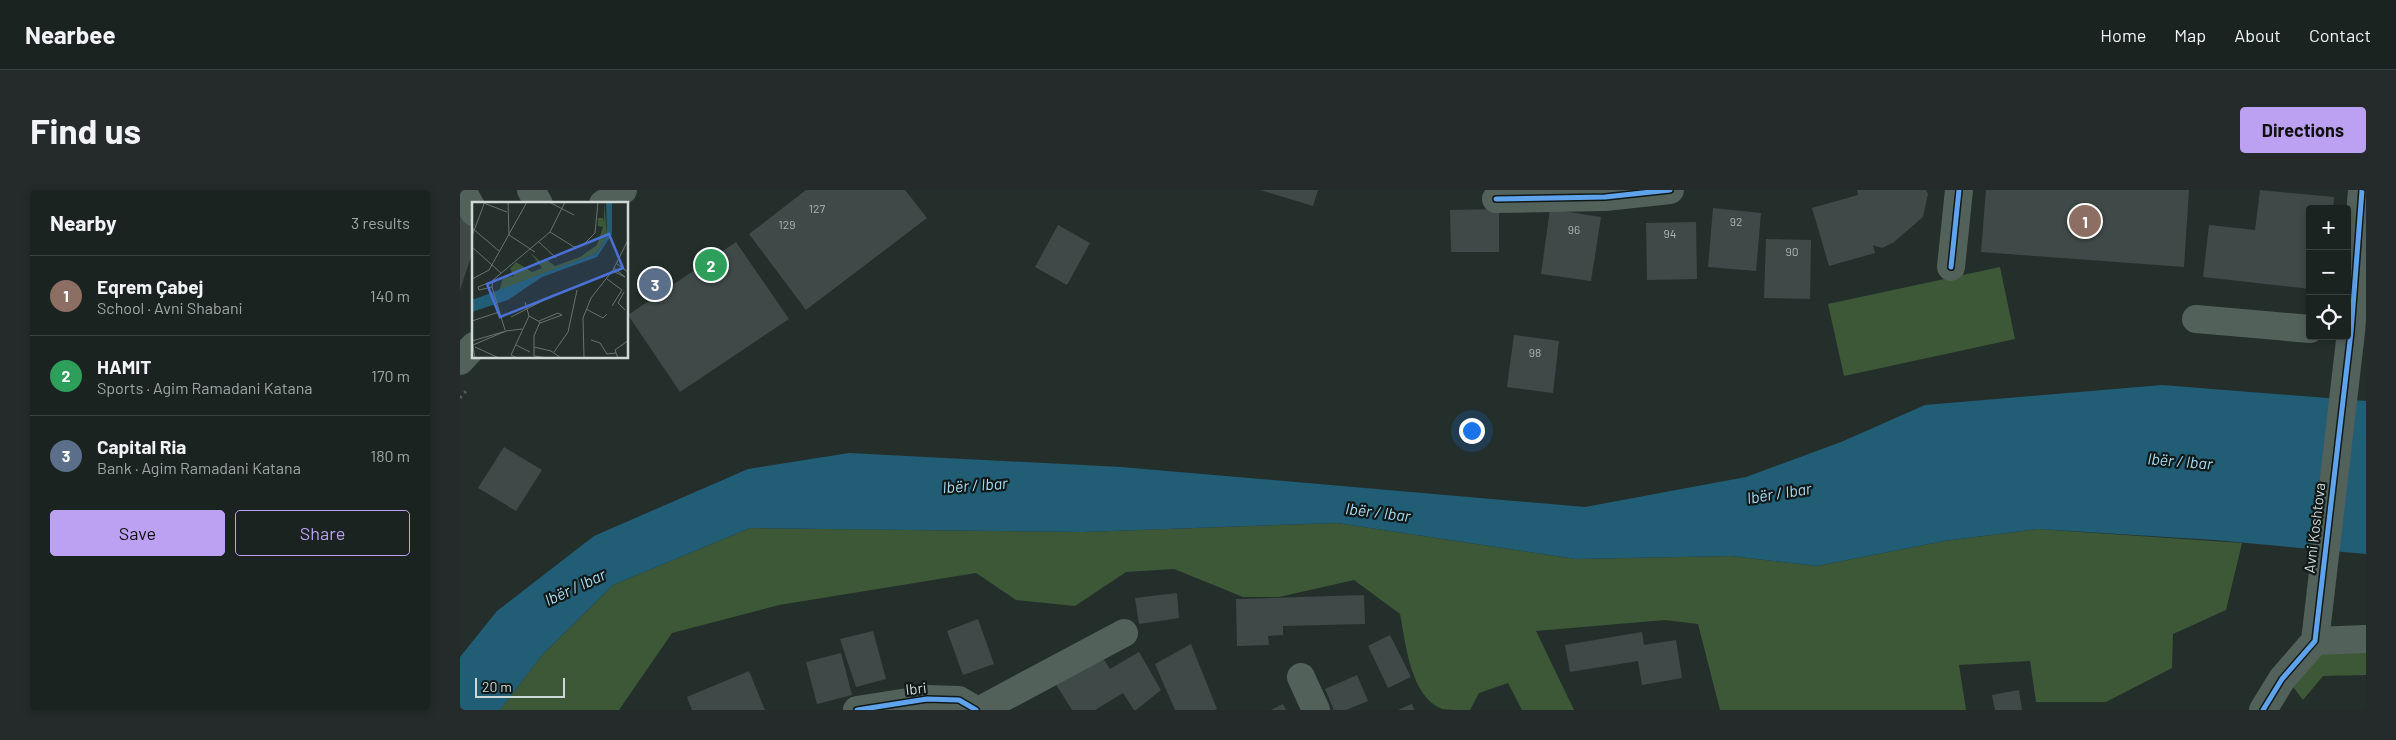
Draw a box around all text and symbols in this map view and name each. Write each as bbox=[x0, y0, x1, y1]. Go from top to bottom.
text: Nearbee bbox=[25, 20, 116, 49]
text: Home bbox=[2100, 24, 2146, 46]
text: Map bbox=[2174, 24, 2206, 46]
text: About bbox=[2234, 24, 2281, 46]
text: Contact bbox=[2309, 24, 2371, 46]
button: Directions bbox=[2240, 107, 2366, 153]
text: Find us bbox=[30, 109, 141, 151]
house number: 127 bbox=[809, 201, 825, 215]
inset map bbox=[472, 202, 629, 359]
pin: 1 bbox=[2069, 202, 2101, 240]
map controls bbox=[2306, 205, 2351, 340]
button: + bbox=[2306, 205, 2351, 250]
text: Nearby bbox=[50, 210, 116, 235]
text: 3 results bbox=[351, 213, 410, 232]
house number: 92 bbox=[1730, 214, 1742, 228]
house number: 129 bbox=[779, 217, 795, 231]
house number: 96 bbox=[1568, 222, 1580, 236]
house number: 94 bbox=[1664, 226, 1676, 240]
house number: 90 bbox=[1785, 244, 1799, 258]
pin: 2 bbox=[695, 246, 727, 284]
button: − bbox=[2306, 250, 2351, 295]
pin: 3 bbox=[639, 265, 671, 303]
text: Eqrem Çabej bbox=[97, 275, 203, 298]
text: 1 bbox=[63, 286, 69, 305]
text: 140 m bbox=[370, 286, 410, 305]
button: locate bbox=[2306, 295, 2351, 340]
text: School · Avni Shabani bbox=[97, 298, 243, 317]
house number: 98 bbox=[1529, 345, 1541, 359]
text: HAMIT bbox=[97, 355, 151, 378]
text: 2 bbox=[62, 366, 70, 385]
text: 170 m bbox=[371, 366, 410, 385]
text: Sports · Agim Ramadani Katana bbox=[97, 378, 312, 397]
your location bbox=[1459, 418, 1485, 444]
text: Capital Ria bbox=[97, 435, 186, 458]
text: 3 bbox=[62, 446, 70, 465]
text: 180 m bbox=[371, 446, 410, 465]
water label: Ibër / Ibar bbox=[2147, 448, 2215, 473]
text: Bank · Agim Ramadani Katana bbox=[97, 458, 301, 477]
water label: Ibër / Ibar bbox=[942, 473, 1010, 496]
water label: Ibër / Ibar bbox=[1745, 478, 1814, 507]
street label: Avni Koshtova bbox=[2300, 482, 2328, 574]
water label: Ibër / Ibar bbox=[1344, 498, 1413, 525]
button: Save bbox=[50, 510, 225, 556]
button: Share bbox=[235, 510, 410, 556]
water label: Ibër / Ibar bbox=[541, 564, 610, 609]
scale bar bbox=[475, 675, 565, 698]
text: 20 m bbox=[482, 678, 512, 695]
street label: Ibri bbox=[904, 678, 927, 698]

